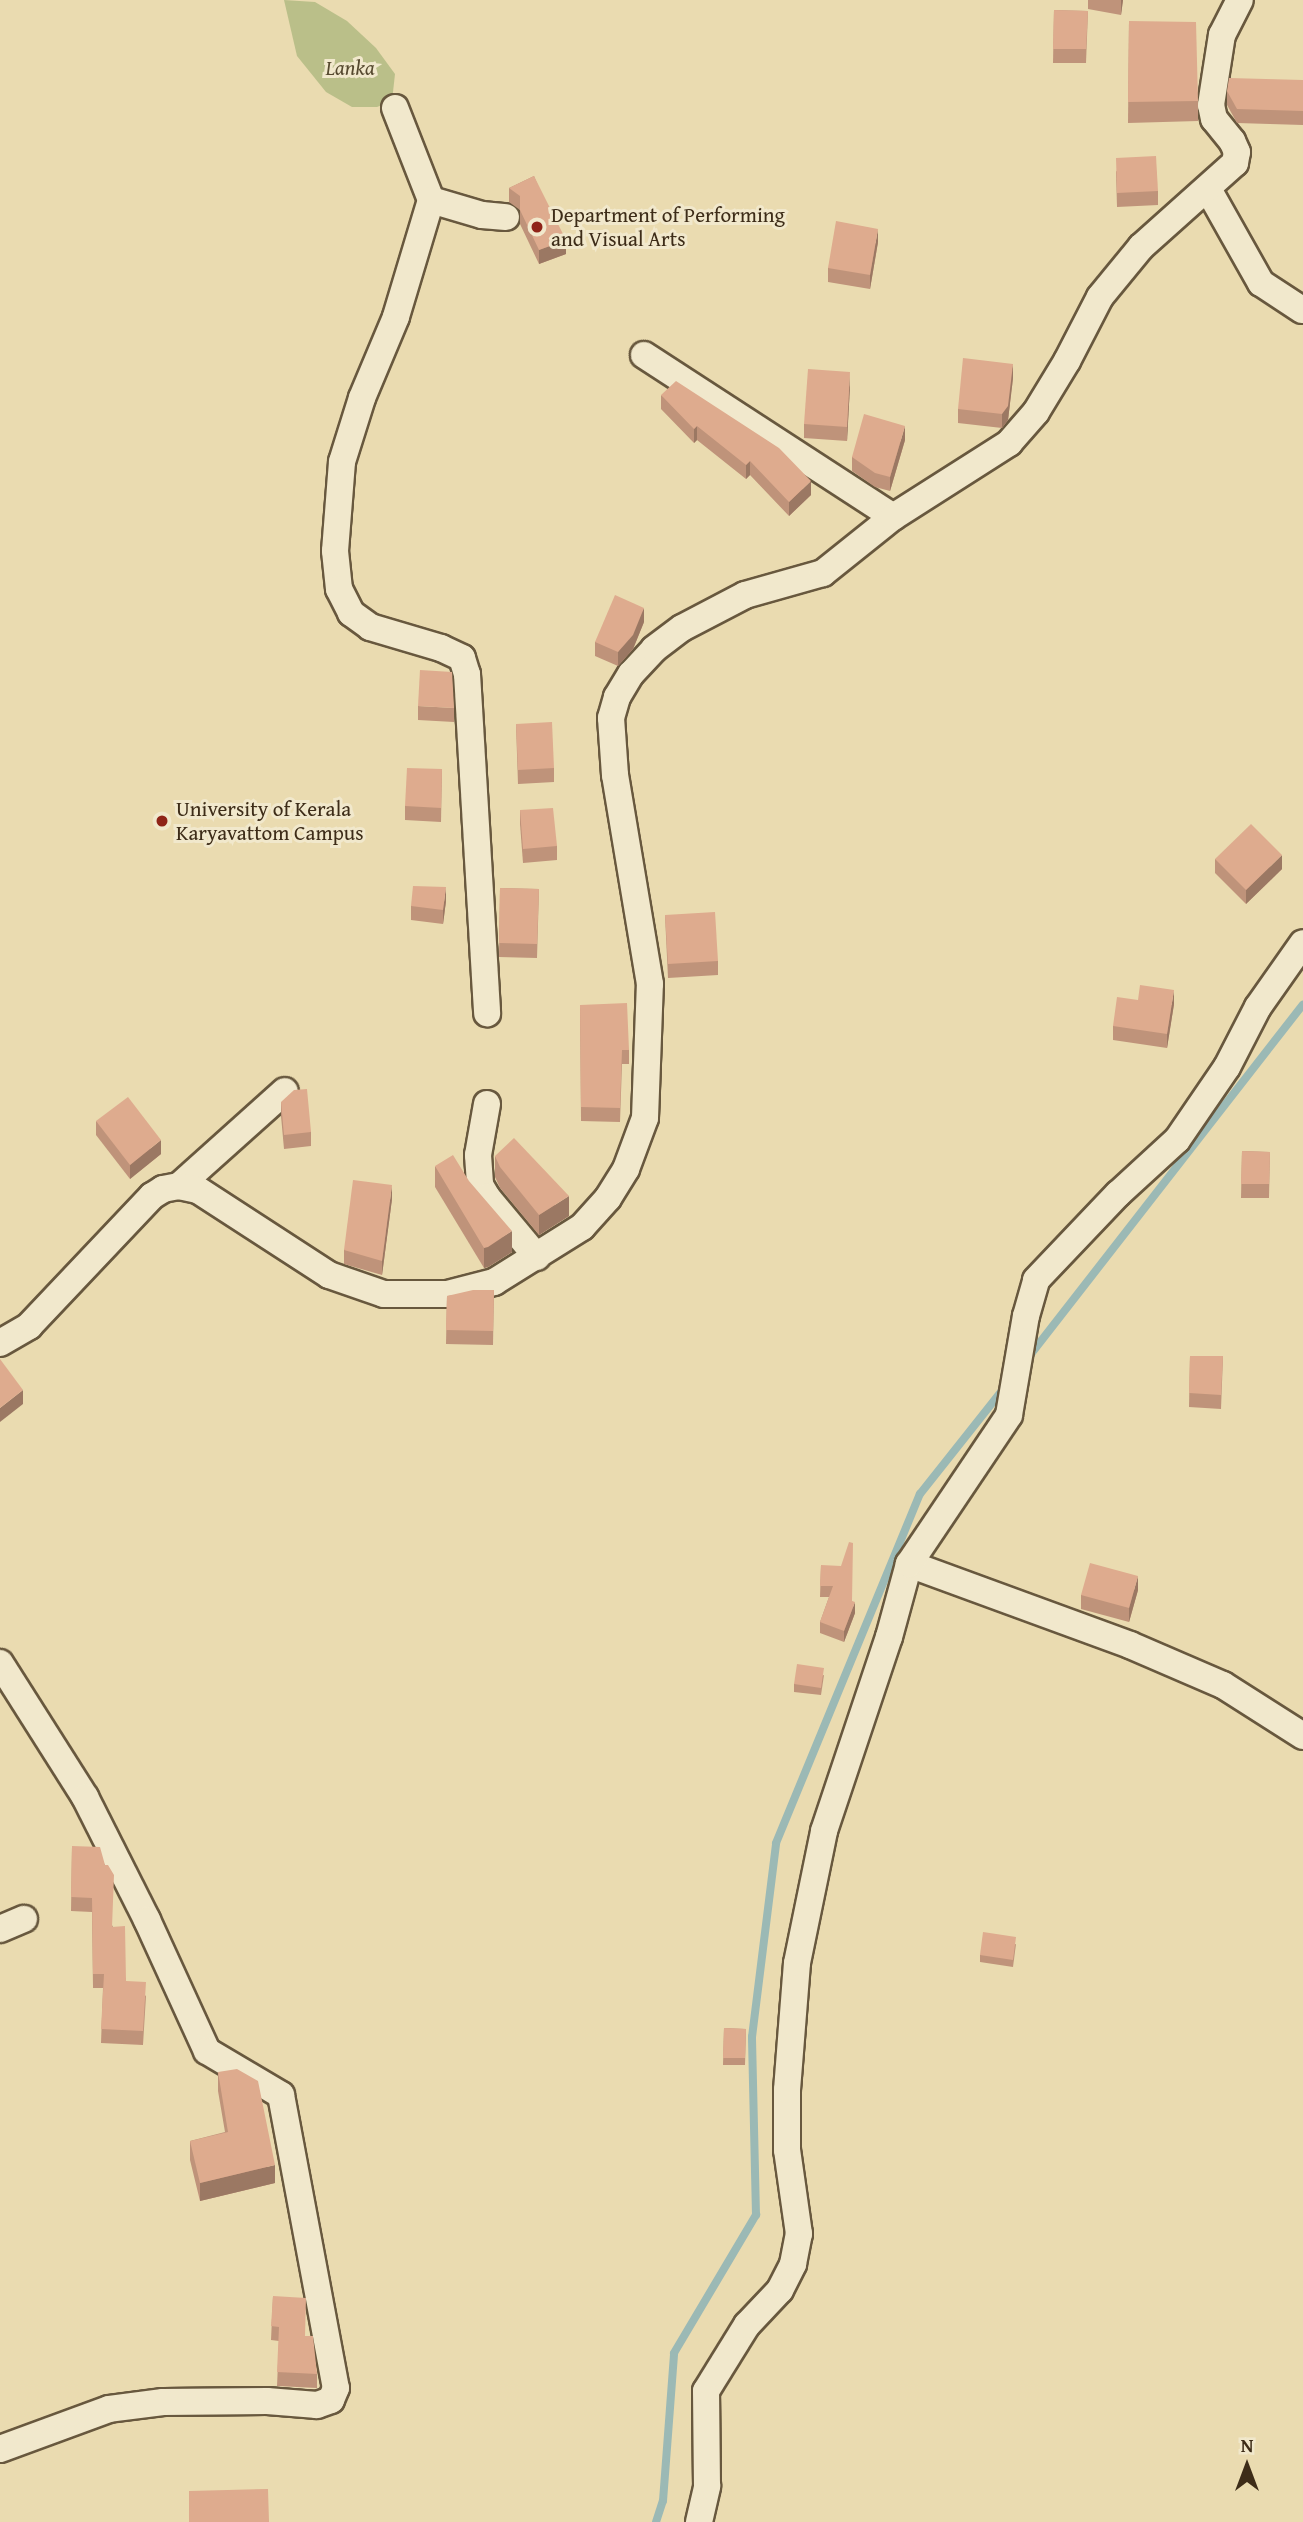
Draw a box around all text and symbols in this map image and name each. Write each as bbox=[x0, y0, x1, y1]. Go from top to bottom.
park label: Lanka bbox=[325, 55, 375, 81]
place label: Department of Performing and Visual Arts bbox=[551, 202, 785, 252]
marker: Department of Performing and Visual Arts bbox=[529, 219, 545, 235]
place label: University of Kerala Karyavattom Campus bbox=[176, 796, 364, 846]
marker: University of Kerala Karyavattom Campus bbox=[154, 813, 170, 829]
north arrow bbox=[1212, 2431, 1282, 2501]
text: N bbox=[1241, 2431, 1253, 2459]

